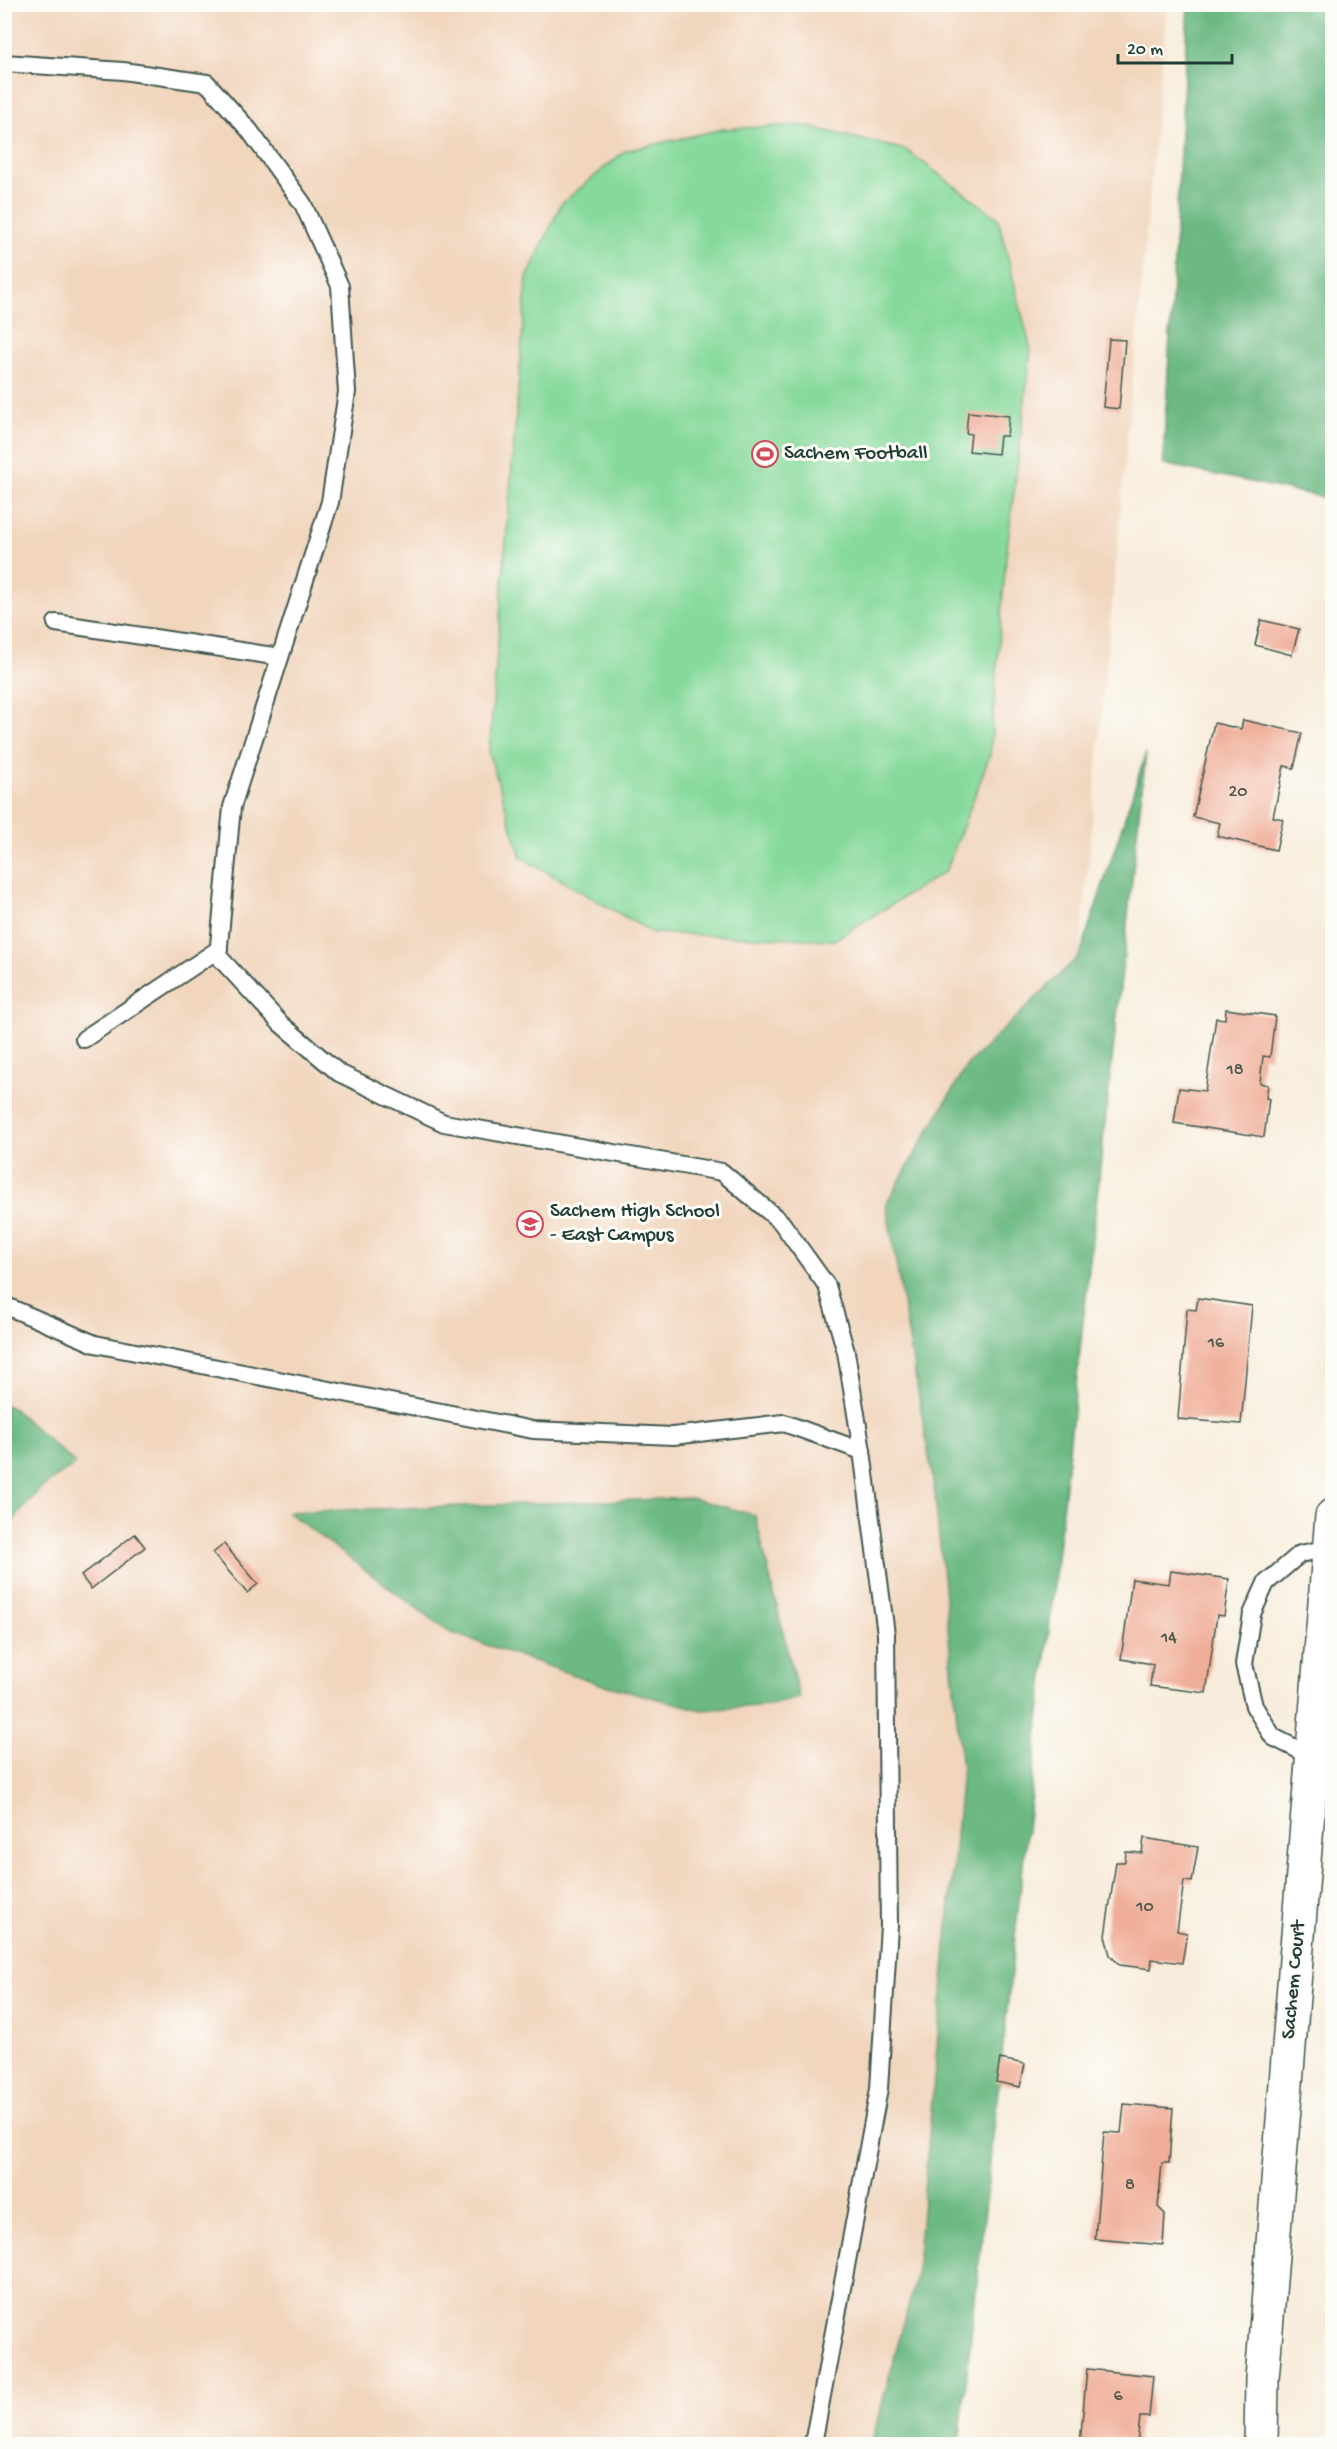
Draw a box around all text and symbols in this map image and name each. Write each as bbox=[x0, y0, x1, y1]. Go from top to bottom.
scale bar bbox=[1118, 27, 1232, 65]
text: 20 m bbox=[1127, 40, 1163, 61]
sports icon: Sachem Football bbox=[750, 439, 780, 469]
place label: Sachem Football bbox=[784, 442, 928, 467]
house number: 20 bbox=[1228, 782, 1248, 803]
house number: 18 bbox=[1225, 1060, 1244, 1081]
place label: Sachem High School - East Campus bbox=[550, 1200, 720, 1249]
school or university icon: Sachem High School - East Campus bbox=[515, 1209, 545, 1239]
house number: 16 bbox=[1207, 1333, 1225, 1354]
house number: 14 bbox=[1160, 1628, 1177, 1649]
house number: 10 bbox=[1135, 1897, 1154, 1918]
street label: Sachem Court bbox=[1277, 1917, 1313, 2040]
house number: 8 bbox=[1125, 2175, 1135, 2196]
house number: 6 bbox=[1113, 2386, 1123, 2407]

